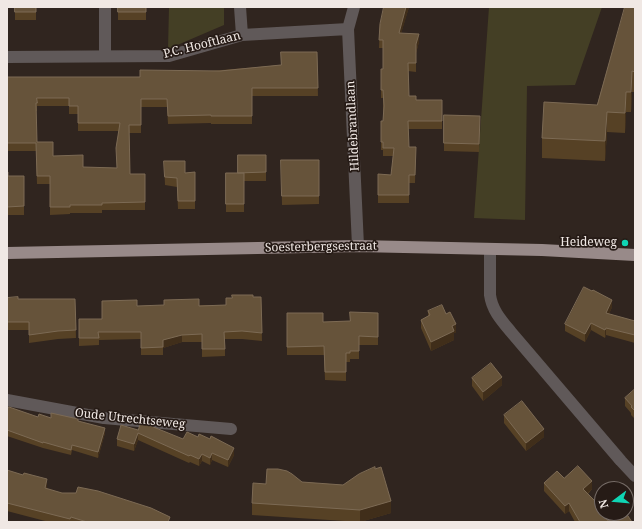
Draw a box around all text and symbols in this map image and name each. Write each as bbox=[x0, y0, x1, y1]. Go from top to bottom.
street label: P.C. Hooftlaan bbox=[162, 28, 242, 62]
street label: Hildebrandlaan bbox=[343, 80, 363, 172]
place label: Heideweg bbox=[560, 236, 617, 250]
marker: Heideweg bbox=[620, 238, 630, 248]
street label: Soesterbergsestraat bbox=[265, 239, 377, 255]
street label: Oude Utrechtseweg bbox=[74, 406, 186, 432]
north arrow bbox=[594, 481, 634, 521]
text: N bbox=[595, 498, 611, 510]

